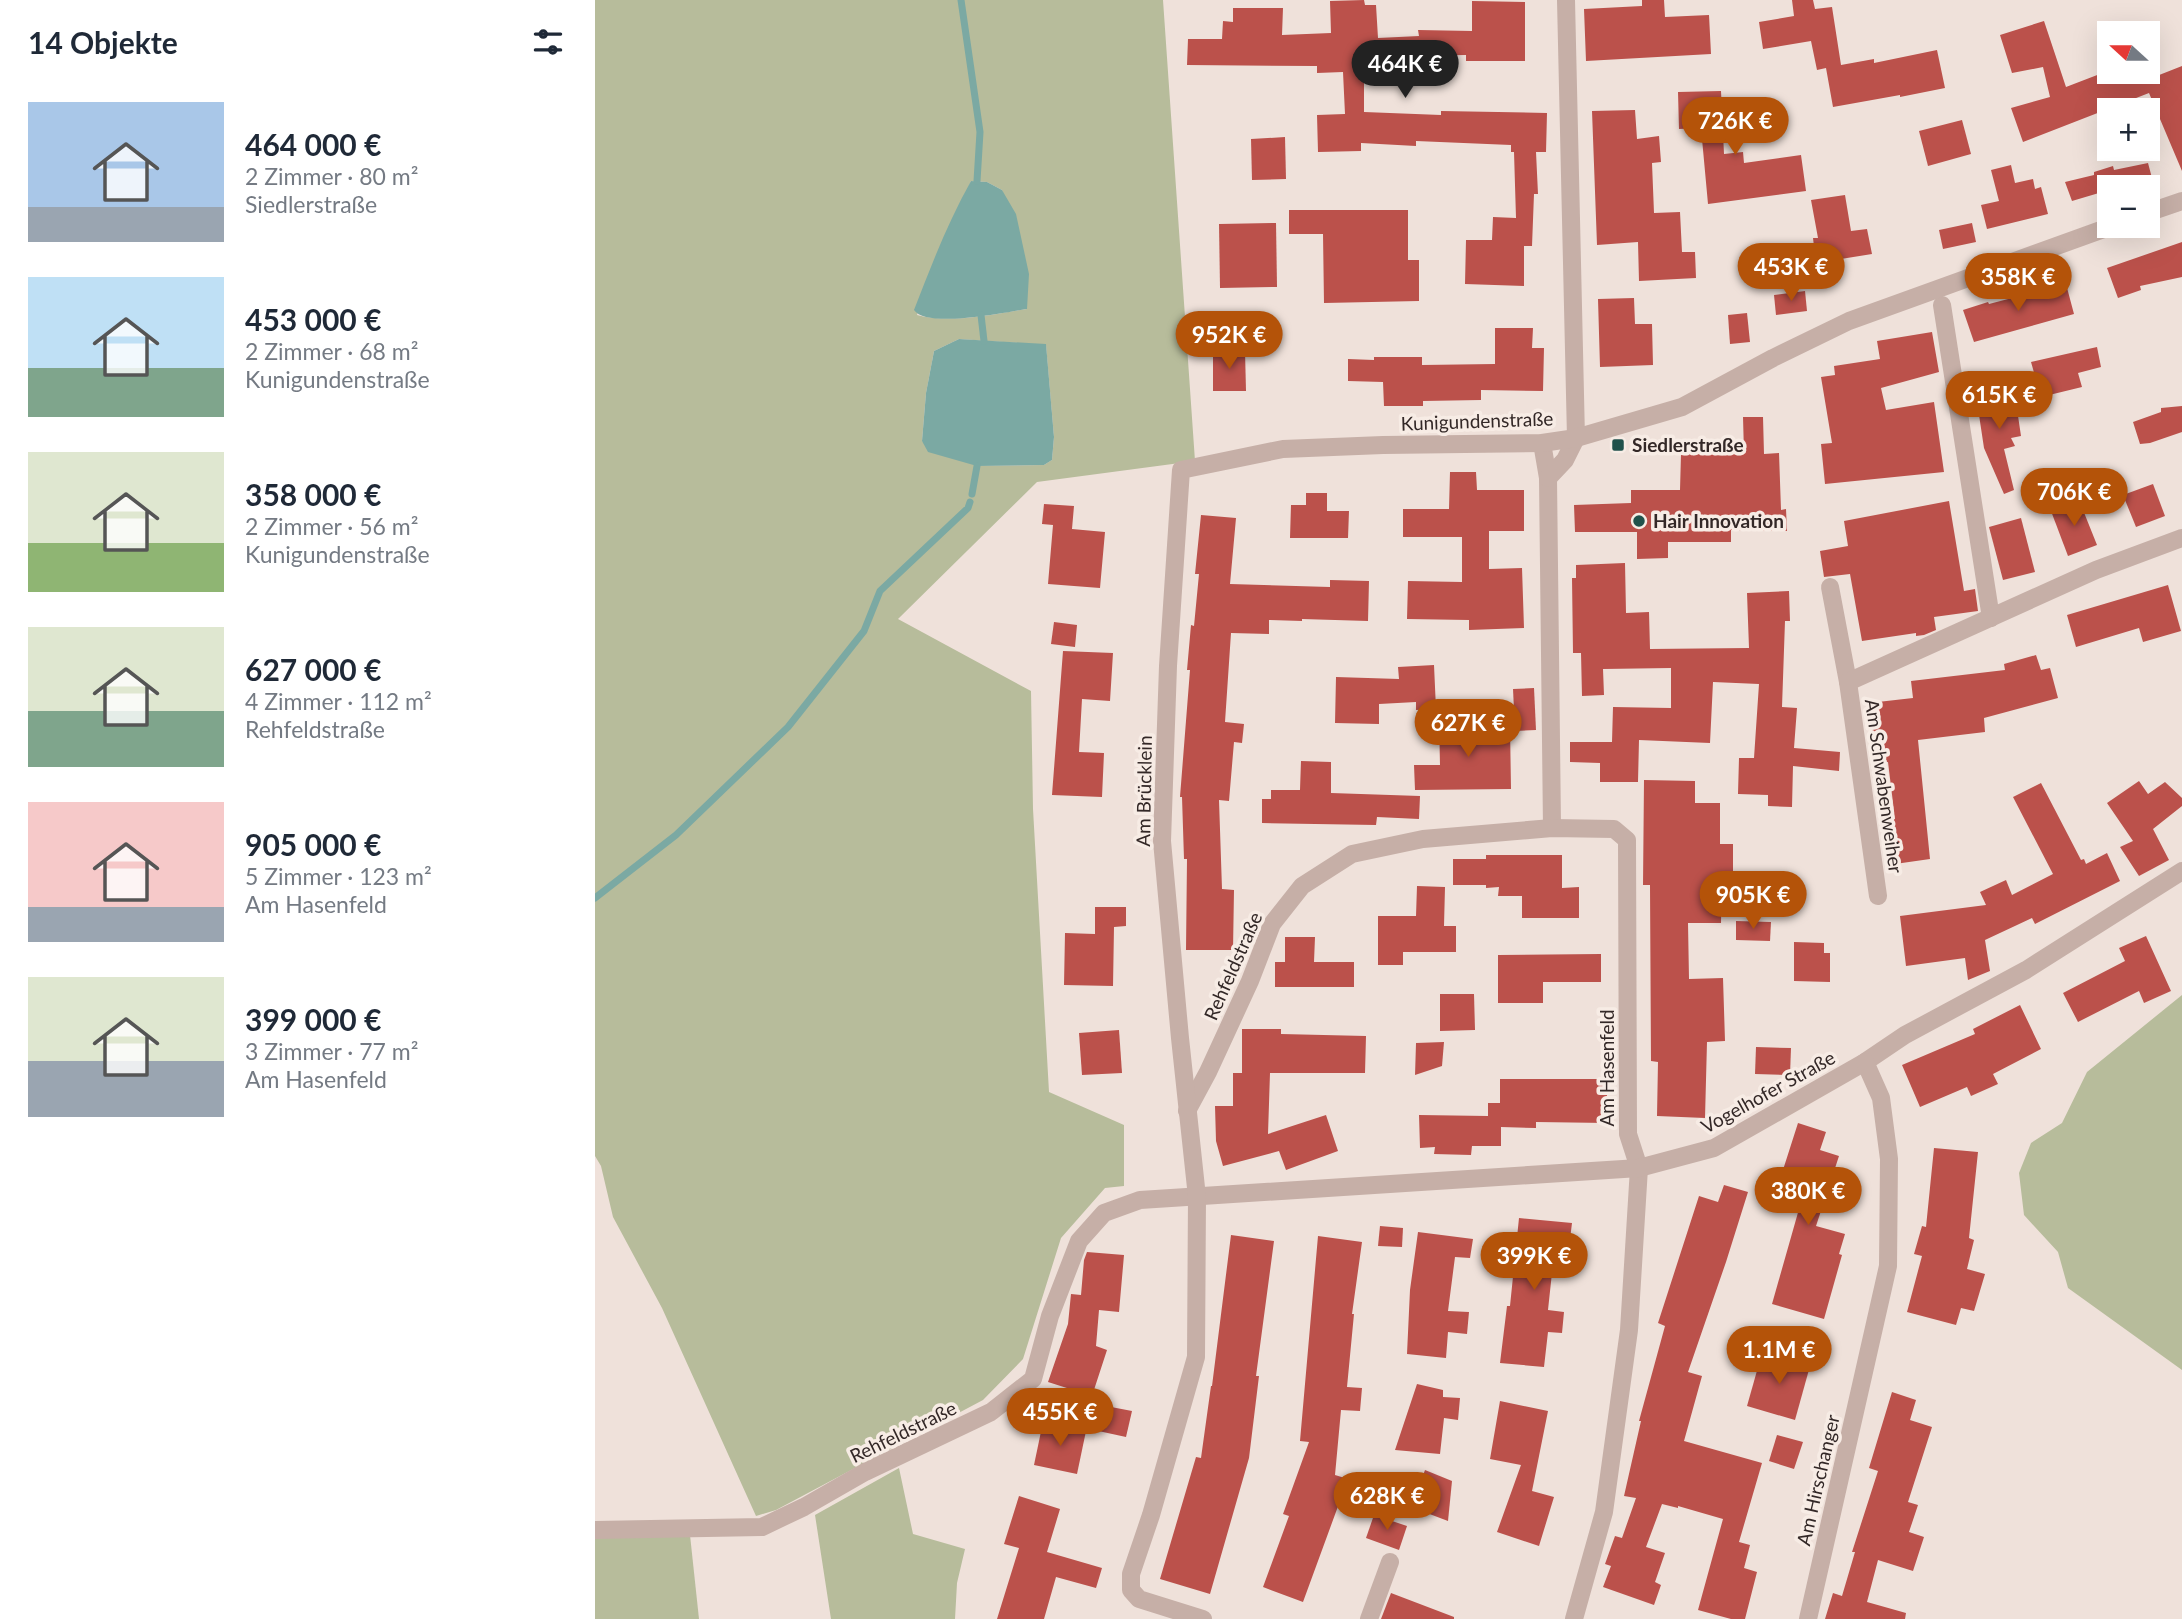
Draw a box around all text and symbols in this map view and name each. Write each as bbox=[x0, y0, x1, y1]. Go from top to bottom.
north arrow bbox=[2097, 21, 2159, 84]
map controls bbox=[2097, 21, 2160, 238]
icon: filters bbox=[529, 23, 567, 61]
text: 14 Objekte bbox=[28, 24, 178, 60]
pin: 464K € bbox=[1348, 41, 1462, 100]
text: 464K € bbox=[1368, 49, 1442, 77]
pin: 726K € bbox=[1678, 97, 1792, 157]
button: + bbox=[2097, 98, 2160, 161]
text: 726K € bbox=[1698, 106, 1772, 134]
text: 464 000 € bbox=[245, 126, 381, 162]
icon: home bbox=[84, 130, 168, 214]
text: 2 Zimmer · 80 m² bbox=[245, 162, 418, 190]
button: − bbox=[2097, 175, 2160, 238]
text: Siedlerstraße bbox=[245, 190, 377, 218]
pin: 453K € bbox=[1734, 244, 1848, 303]
text: 453K € bbox=[1754, 252, 1828, 280]
pin: 358K € bbox=[1961, 254, 2075, 313]
text: 358K € bbox=[1981, 262, 2055, 290]
text: 453 000 € bbox=[245, 301, 381, 337]
icon: home bbox=[84, 305, 168, 389]
pin: 952K € bbox=[1172, 312, 1286, 371]
text: 952K € bbox=[1192, 320, 1266, 348]
text: 2 Zimmer · 68 m² bbox=[245, 337, 418, 365]
text: Kunigundenstraße bbox=[245, 365, 430, 393]
pin: 615K € bbox=[1942, 372, 2056, 431]
text: 615K € bbox=[1962, 380, 2036, 408]
street label: Kunigundenstraße bbox=[1400, 406, 1554, 435]
place label: Siedlerstraße bbox=[1632, 433, 1744, 456]
marker: Siedlerstraße bbox=[1610, 437, 1626, 453]
pin: 706K € bbox=[2017, 468, 2131, 528]
text: 358 000 € bbox=[245, 476, 381, 512]
text: 706K € bbox=[2037, 477, 2111, 505]
icon: home bbox=[84, 480, 168, 564]
place label: Hair Innovation bbox=[1653, 509, 1784, 532]
text: 2 Zimmer · 56 m² bbox=[245, 512, 418, 540]
marker: Hair Innovation bbox=[1631, 513, 1647, 529]
text: Kunigundenstraße bbox=[245, 540, 430, 568]
text: 627 000 € bbox=[245, 651, 381, 687]
icon: home bbox=[84, 655, 168, 739]
text: 4 Zimmer · 112 m² bbox=[245, 687, 432, 715]
street label: Am Schwabenweiher bbox=[1861, 697, 1908, 875]
pin: 627K € bbox=[1411, 700, 1525, 759]
text: 627K € bbox=[1431, 708, 1505, 736]
text: Rehfeldstraße bbox=[245, 715, 385, 743]
street label: Am Brücklein bbox=[1131, 735, 1156, 847]
text: 905 000 € bbox=[245, 826, 381, 862]
icon: home bbox=[84, 830, 168, 914]
text: 5 Zimmer · 123 m² bbox=[245, 862, 432, 890]
pin: 905K € bbox=[1696, 872, 1810, 931]
text: 905K € bbox=[1716, 880, 1790, 908]
text: Am Hasenfeld bbox=[245, 890, 387, 918]
street label: Rehfeldstraße bbox=[1199, 908, 1267, 1023]
text: 399 000 € bbox=[245, 1001, 381, 1037]
icon: home bbox=[84, 1005, 168, 1089]
street label: Am Hasenfeld bbox=[1595, 1009, 1618, 1127]
text: 3 Zimmer · 77 m² bbox=[245, 1037, 418, 1065]
street label: Vogelhofer Straße bbox=[1697, 1045, 1839, 1138]
text: Am Hasenfeld bbox=[245, 1065, 387, 1093]
pin: 380K € bbox=[1751, 1168, 1865, 1227]
text: 380K € bbox=[1771, 1176, 1845, 1204]
pin: 399K € bbox=[1477, 1232, 1591, 1292]
text: 399K € bbox=[1497, 1241, 1571, 1269]
pin: 1.1M € bbox=[1722, 1326, 1836, 1386]
text: 1.1M € bbox=[1743, 1335, 1815, 1363]
pin: 455K € bbox=[1003, 1388, 1117, 1448]
street label: Rehfeldstraße bbox=[846, 1396, 960, 1467]
text: 455K € bbox=[1023, 1397, 1097, 1425]
street label: Am Hirschanger bbox=[1791, 1412, 1844, 1548]
pin: 628K € bbox=[1330, 1472, 1444, 1532]
text: 628K € bbox=[1350, 1481, 1424, 1509]

